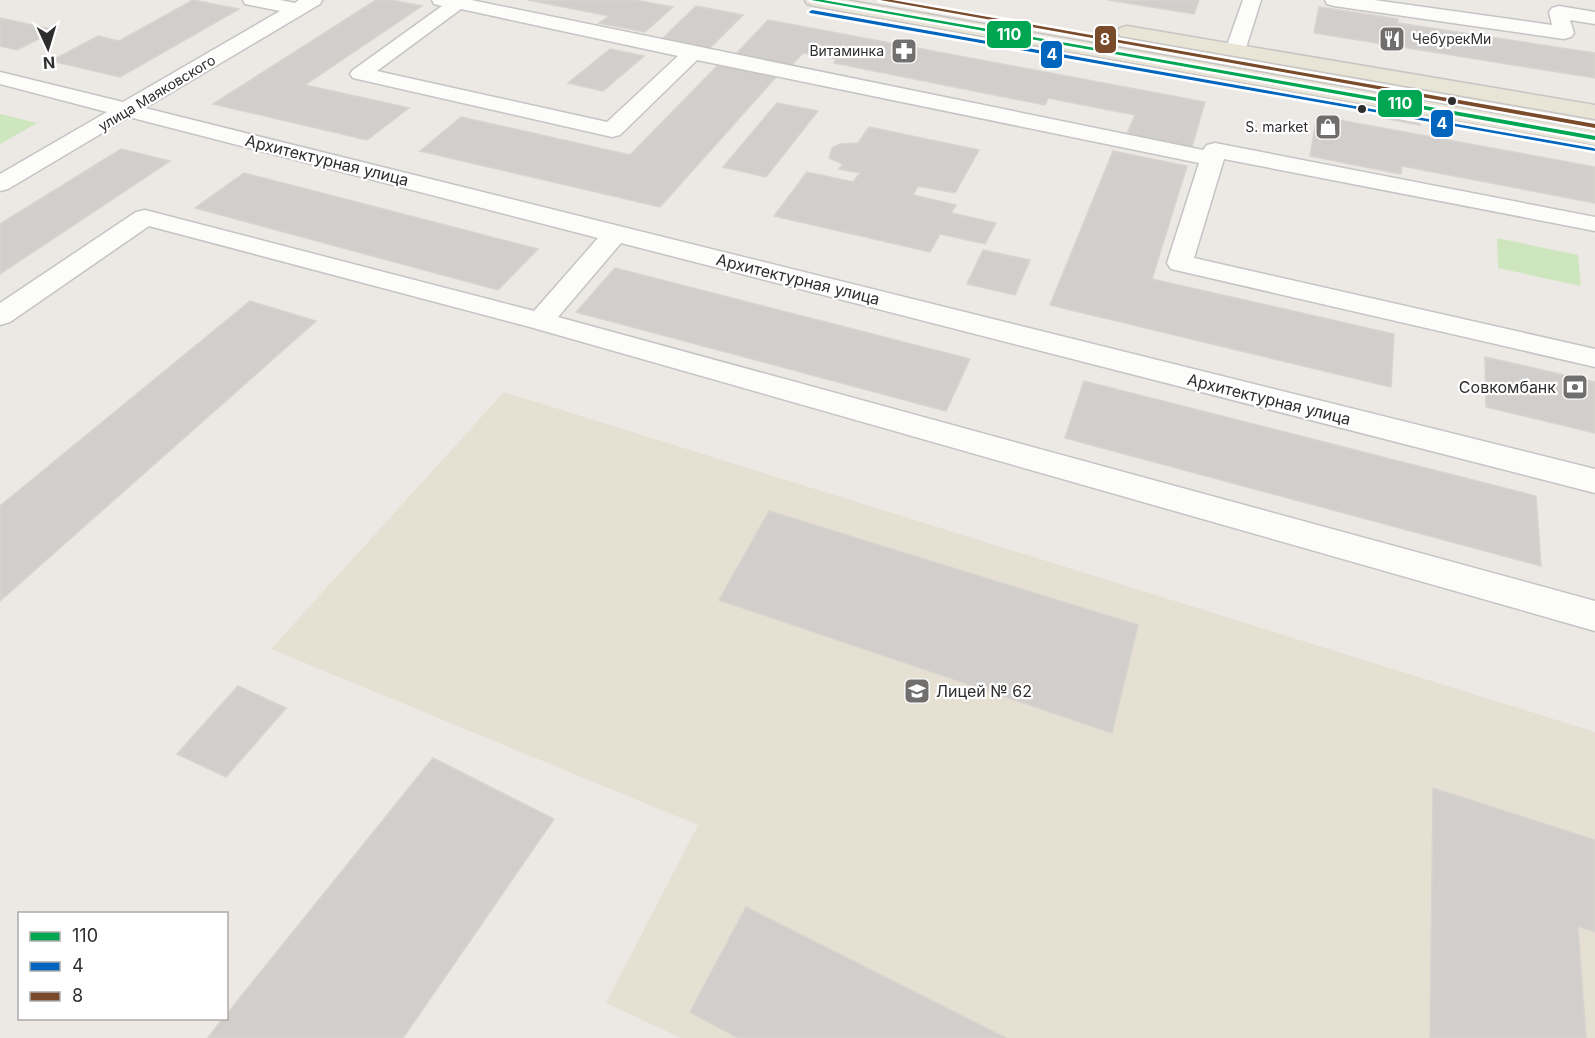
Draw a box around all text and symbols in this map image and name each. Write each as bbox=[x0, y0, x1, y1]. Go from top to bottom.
north arrow bbox=[18, 18, 78, 78]
line badge: 110 bbox=[986, 20, 1032, 49]
text: 110 bbox=[997, 24, 1022, 44]
restaurant icon: ЧебурекМи bbox=[1377, 24, 1407, 54]
line badge: 8 bbox=[1094, 25, 1117, 54]
text: 8 bbox=[1100, 29, 1110, 49]
place label: ЧебурекМи bbox=[1412, 30, 1491, 47]
pharmacy icon: Витаминка bbox=[889, 36, 919, 66]
line badge: 4 bbox=[1040, 40, 1063, 69]
place label: Витаминка bbox=[809, 42, 884, 59]
text: 4 bbox=[1047, 44, 1058, 64]
street label: улица Маяковского bbox=[95, 51, 218, 134]
text: N bbox=[42, 53, 56, 73]
line badge: 110 bbox=[1377, 89, 1423, 118]
text: 110 bbox=[1388, 93, 1413, 113]
unlabelled marker bbox=[1446, 95, 1458, 107]
unlabelled marker bbox=[1356, 103, 1368, 115]
line badge: 4 bbox=[1430, 109, 1454, 138]
shop icon: S. market bbox=[1313, 112, 1343, 142]
text: 4 bbox=[1437, 113, 1448, 133]
place label: S. market bbox=[1245, 118, 1308, 135]
street label: Архитектурная улица bbox=[243, 130, 411, 190]
street label: Архитектурная улица bbox=[714, 249, 882, 309]
street label: Архитектурная улица bbox=[1185, 369, 1353, 429]
bank icon: Совкомбанк bbox=[1560, 372, 1590, 402]
place label: Совкомбанк bbox=[1459, 377, 1556, 397]
school or university icon: Лицей № 62 bbox=[902, 676, 932, 706]
place label: Лицей № 62 bbox=[936, 681, 1032, 701]
legend bbox=[18, 912, 228, 1020]
text: 110 bbox=[72, 925, 98, 946]
text: 4 bbox=[72, 955, 84, 976]
text: 8 bbox=[72, 985, 83, 1006]

